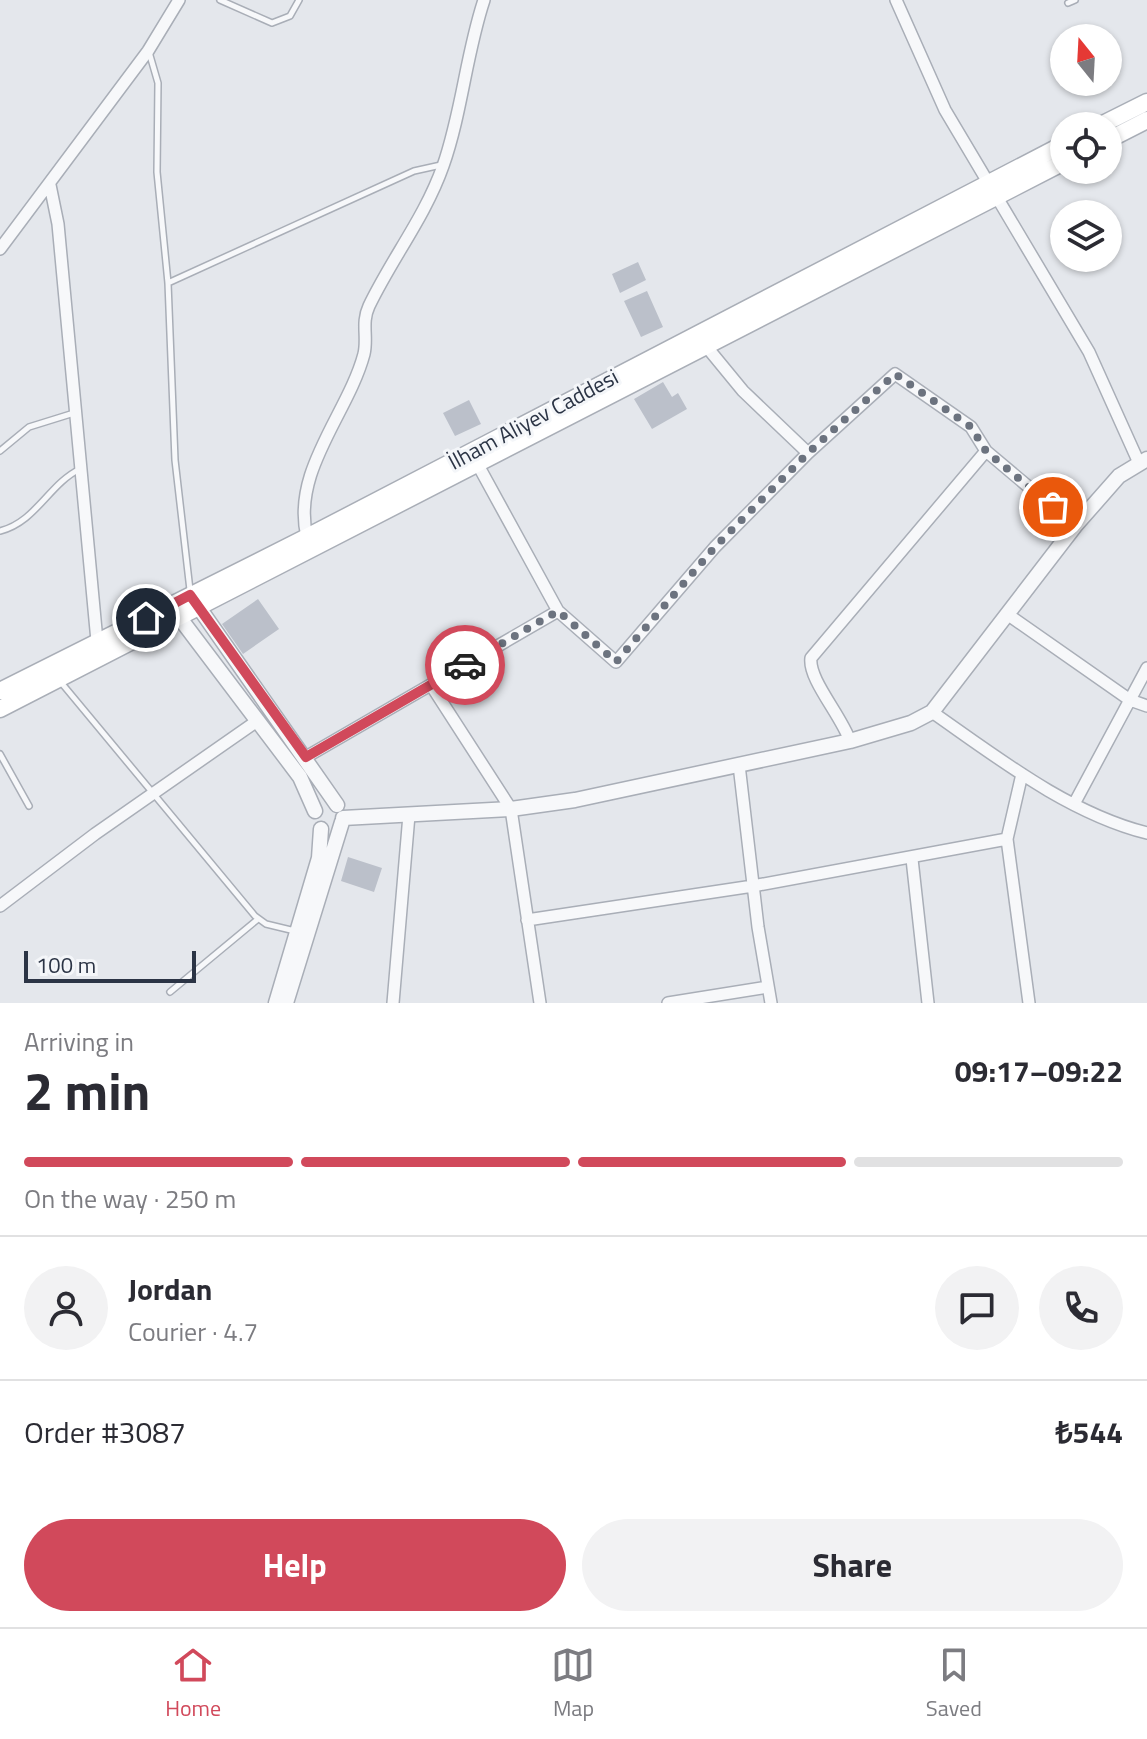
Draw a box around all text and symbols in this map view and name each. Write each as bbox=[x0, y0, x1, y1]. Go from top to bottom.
north arrow bbox=[1050, 24, 1122, 96]
map controls bbox=[1050, 24, 1122, 272]
button: locate bbox=[1050, 112, 1122, 184]
button: layers bbox=[1050, 200, 1122, 272]
street label: İlham Aliyev Caddesi bbox=[442, 360, 624, 478]
pin bbox=[1019, 473, 1087, 541]
icon: bag bbox=[1031, 485, 1075, 529]
pin bbox=[112, 584, 180, 652]
icon: home bbox=[124, 596, 168, 640]
courier bbox=[425, 625, 505, 705]
icon: car bbox=[443, 643, 487, 687]
scale bar bbox=[24, 947, 196, 983]
text: 100 m bbox=[36, 948, 96, 982]
text: Arriving in bbox=[24, 1022, 134, 1061]
text: 09:17–09:22 bbox=[955, 1048, 1123, 1094]
text: 2 min bbox=[24, 1051, 150, 1130]
text: On the way · 250 m bbox=[24, 1179, 236, 1218]
button: person bbox=[24, 1266, 108, 1350]
text: Jordan bbox=[128, 1266, 212, 1312]
button: chat bbox=[935, 1266, 1019, 1350]
button: phone bbox=[1039, 1266, 1123, 1350]
text: Courier · 4.7 bbox=[128, 1312, 258, 1351]
text: Order #3087 bbox=[24, 1409, 186, 1455]
text: ₺544 bbox=[1055, 1409, 1123, 1455]
button: Help bbox=[24, 1519, 566, 1611]
button: Share bbox=[582, 1519, 1123, 1611]
tab: Home bbox=[165, 1643, 221, 1725]
tab: Map bbox=[551, 1643, 595, 1725]
tab: Saved bbox=[926, 1643, 982, 1725]

